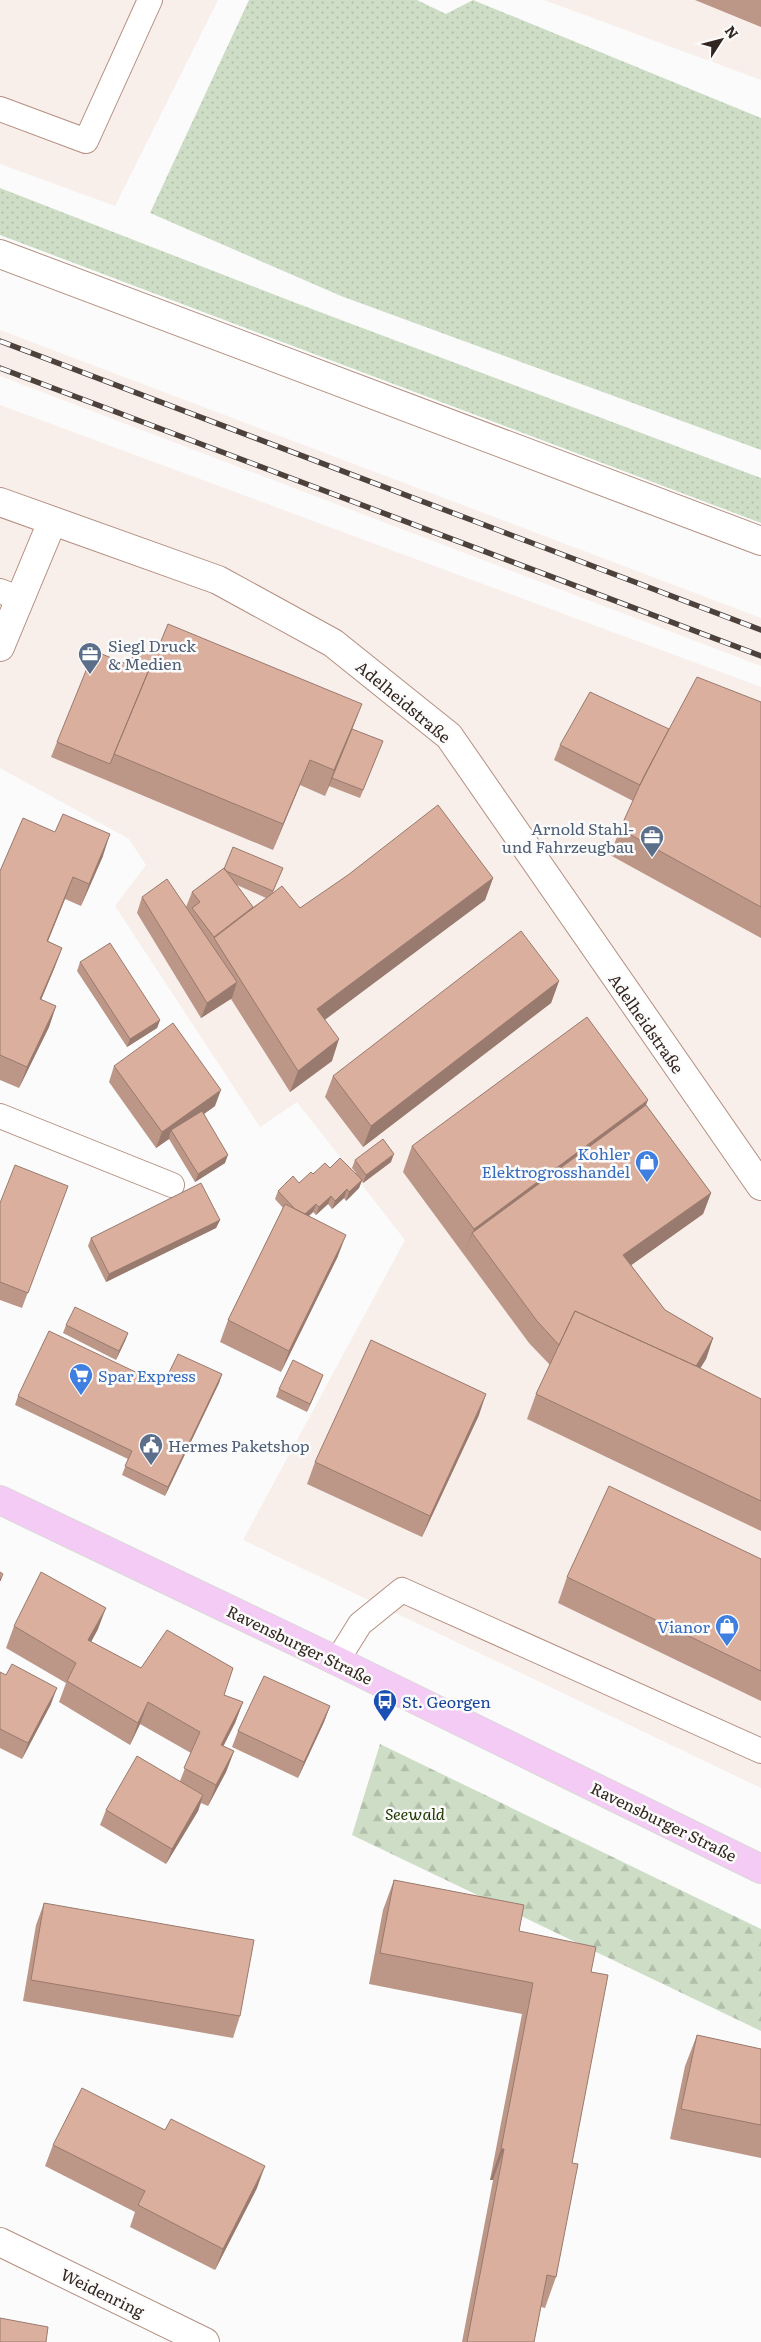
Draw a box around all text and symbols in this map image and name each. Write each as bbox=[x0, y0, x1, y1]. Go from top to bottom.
north arrow bbox=[696, 15, 746, 65]
text: N bbox=[721, 21, 744, 43]
place label: Siegl Druck & Medien bbox=[108, 633, 196, 675]
office icon: Siegl Druck & Medien bbox=[77, 641, 103, 675]
street label: Adelheidstraße bbox=[351, 654, 457, 748]
place label: Arnold Stahl- und Fahrzeugbau bbox=[502, 816, 634, 858]
office icon: Arnold Stahl- und Fahrzeugbau bbox=[639, 824, 665, 858]
street label: Adelheidstraße bbox=[604, 968, 690, 1078]
place label: Kohler Elektrogrosshandel bbox=[482, 1141, 630, 1183]
shop icon: Kohler Elektrogrosshandel bbox=[634, 1149, 660, 1183]
supermarket icon: Spar Express bbox=[68, 1362, 94, 1396]
place label: Spar Express bbox=[98, 1363, 196, 1387]
public building icon: Hermes Paketshop bbox=[138, 1432, 164, 1466]
place label: Hermes Paketshop bbox=[168, 1433, 310, 1457]
street label: Ravensburger Straße bbox=[223, 1598, 377, 1690]
shop icon: Vianor bbox=[714, 1613, 740, 1647]
place label: Vianor bbox=[657, 1614, 710, 1638]
bus stop icon: St. Georgen bbox=[372, 1688, 398, 1722]
place label: St. Georgen bbox=[402, 1689, 491, 1713]
street label: Ravensburger Straße bbox=[587, 1775, 741, 1867]
park label: Seewald bbox=[385, 1801, 446, 1825]
street label: Weidenring bbox=[57, 2261, 149, 2323]

